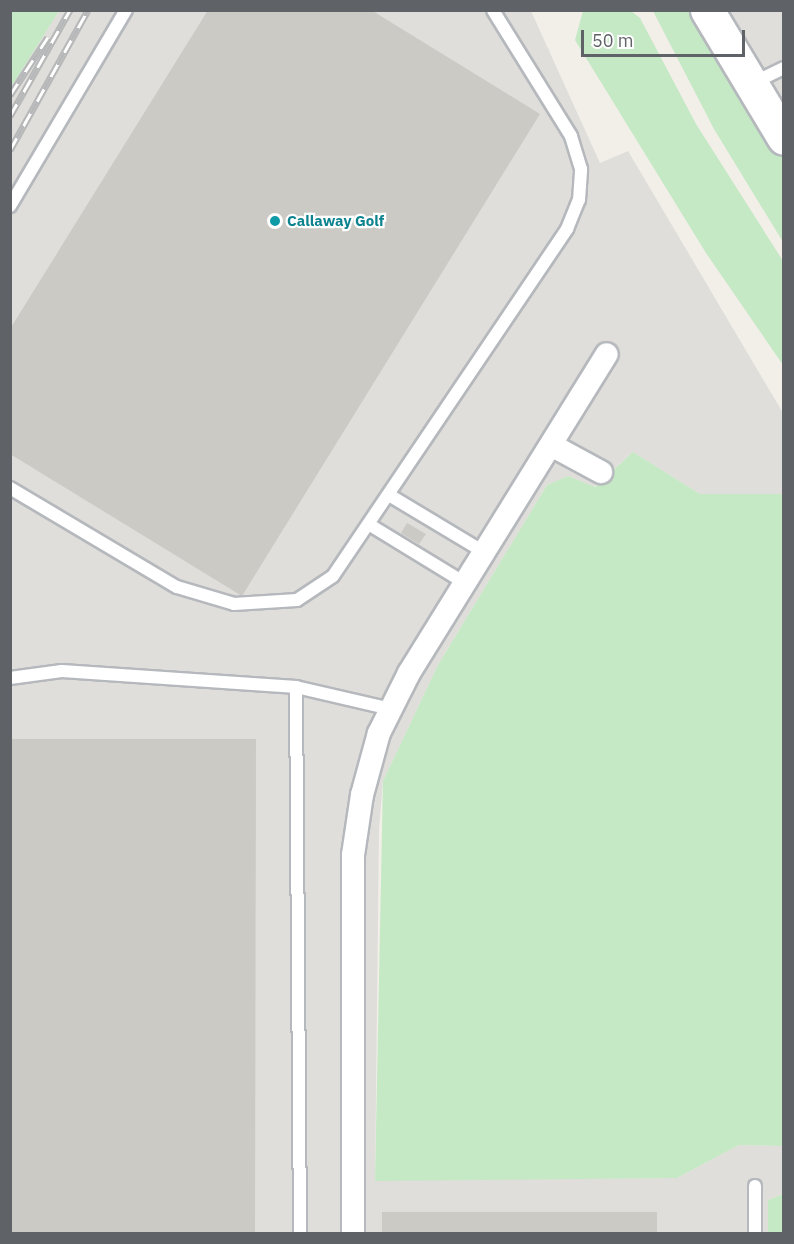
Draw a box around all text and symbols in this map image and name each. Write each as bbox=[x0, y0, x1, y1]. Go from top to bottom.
scale bar bbox=[584, 18, 748, 56]
text: 50 m bbox=[592, 29, 634, 52]
place label: Callaway Golf bbox=[287, 212, 384, 230]
marker: Callaway Golf bbox=[268, 214, 282, 228]

